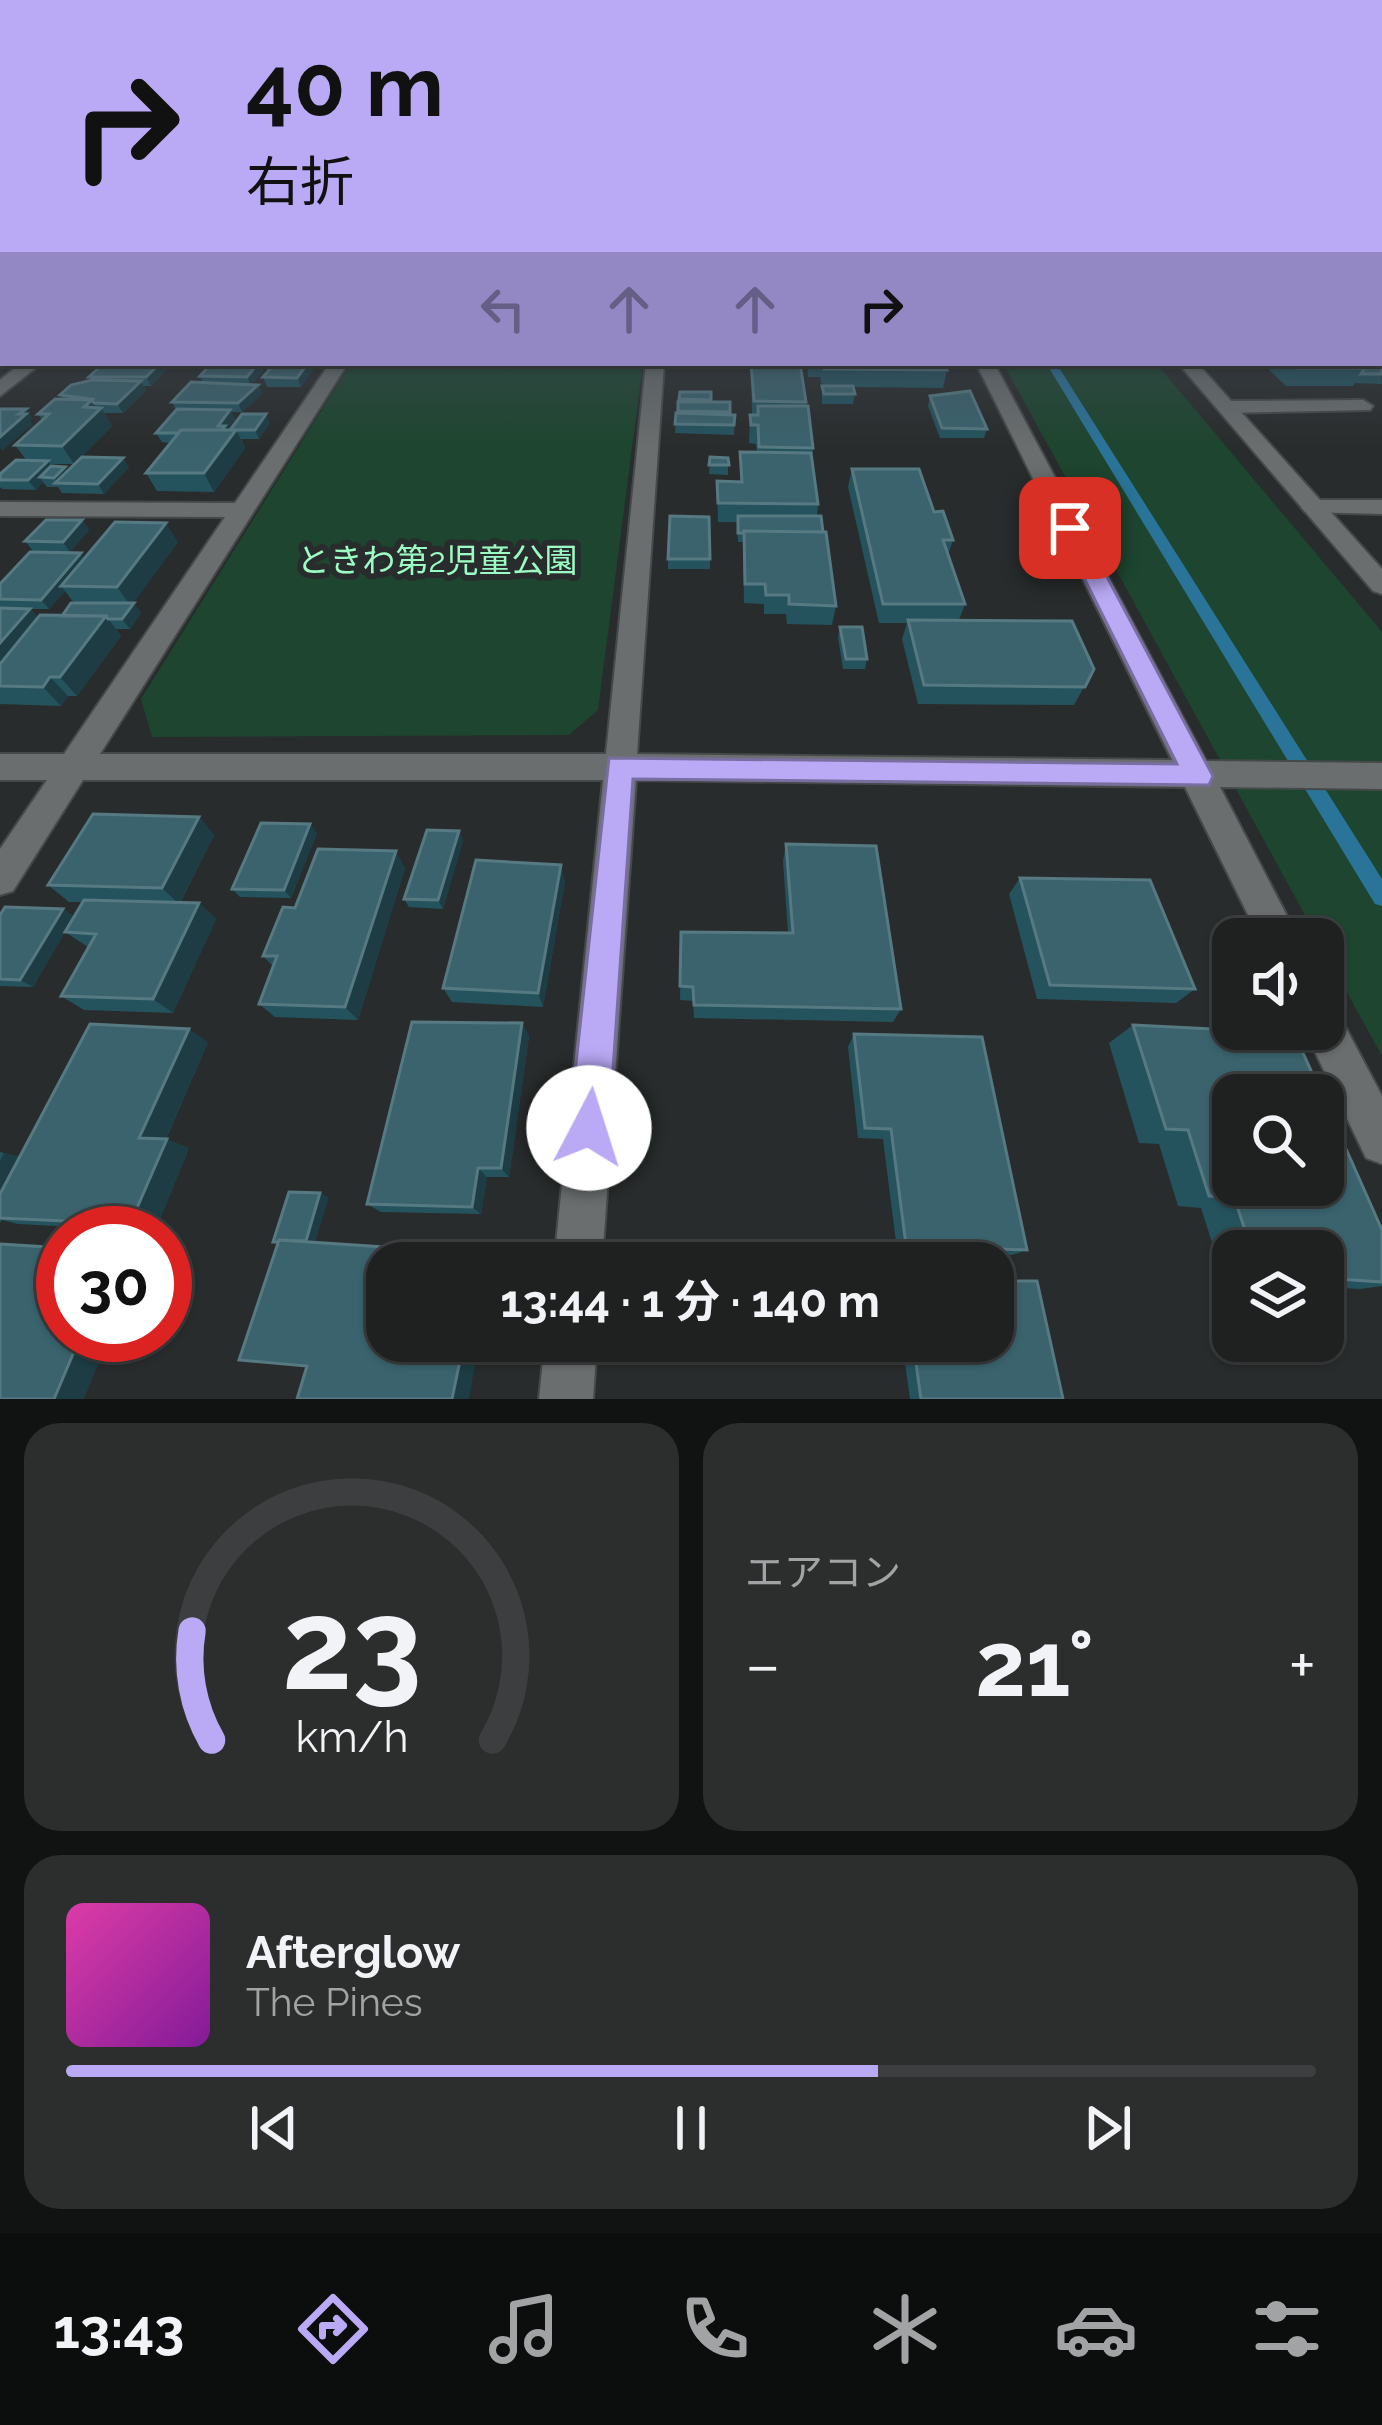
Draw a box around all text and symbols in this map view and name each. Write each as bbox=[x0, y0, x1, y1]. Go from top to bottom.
text: 40 m bbox=[246, 37, 444, 136]
icon: right bbox=[48, 48, 204, 204]
text: 右折 bbox=[246, 150, 354, 214]
icon: left bbox=[470, 276, 536, 342]
icon: ahead bbox=[596, 276, 662, 342]
icon: ahead bbox=[722, 276, 788, 342]
icon: right bbox=[848, 276, 914, 342]
pin bbox=[1019, 477, 1121, 579]
icon: arrive bbox=[1037, 495, 1103, 561]
park label: ときわ第2児童公園 bbox=[296, 541, 578, 580]
map controls bbox=[1212, 918, 1344, 1362]
button: sound bbox=[1212, 918, 1344, 1050]
position arrow bbox=[526, 1065, 652, 1191]
button: search bbox=[1212, 1074, 1344, 1206]
speed limit sign: 30 bbox=[36, 1206, 192, 1362]
button: layers bbox=[1212, 1230, 1344, 1362]
text: 13:44 · 1 分 · 140 m bbox=[500, 1275, 880, 1328]
text: エアコン bbox=[745, 1549, 901, 1595]
text: 23 bbox=[281, 1572, 422, 1718]
text: 21° bbox=[975, 1611, 1094, 1717]
text: − bbox=[745, 1626, 781, 1703]
text: + bbox=[1289, 1626, 1316, 1703]
text: km/h bbox=[295, 1712, 408, 1762]
text: Afterglow bbox=[246, 1926, 460, 1979]
text: The Pines bbox=[246, 1979, 423, 2025]
icon: previous bbox=[241, 2095, 307, 2161]
icon: pause bbox=[658, 2095, 724, 2161]
icon: next bbox=[1075, 2095, 1141, 2161]
icon: directions bbox=[291, 2287, 375, 2371]
icon: music bbox=[482, 2287, 566, 2371]
icon: phone bbox=[673, 2287, 757, 2371]
icon: climate bbox=[863, 2287, 947, 2371]
icon: car bbox=[1054, 2287, 1138, 2371]
icon: filters bbox=[1245, 2287, 1329, 2371]
text: 13:43 bbox=[53, 2297, 184, 2361]

